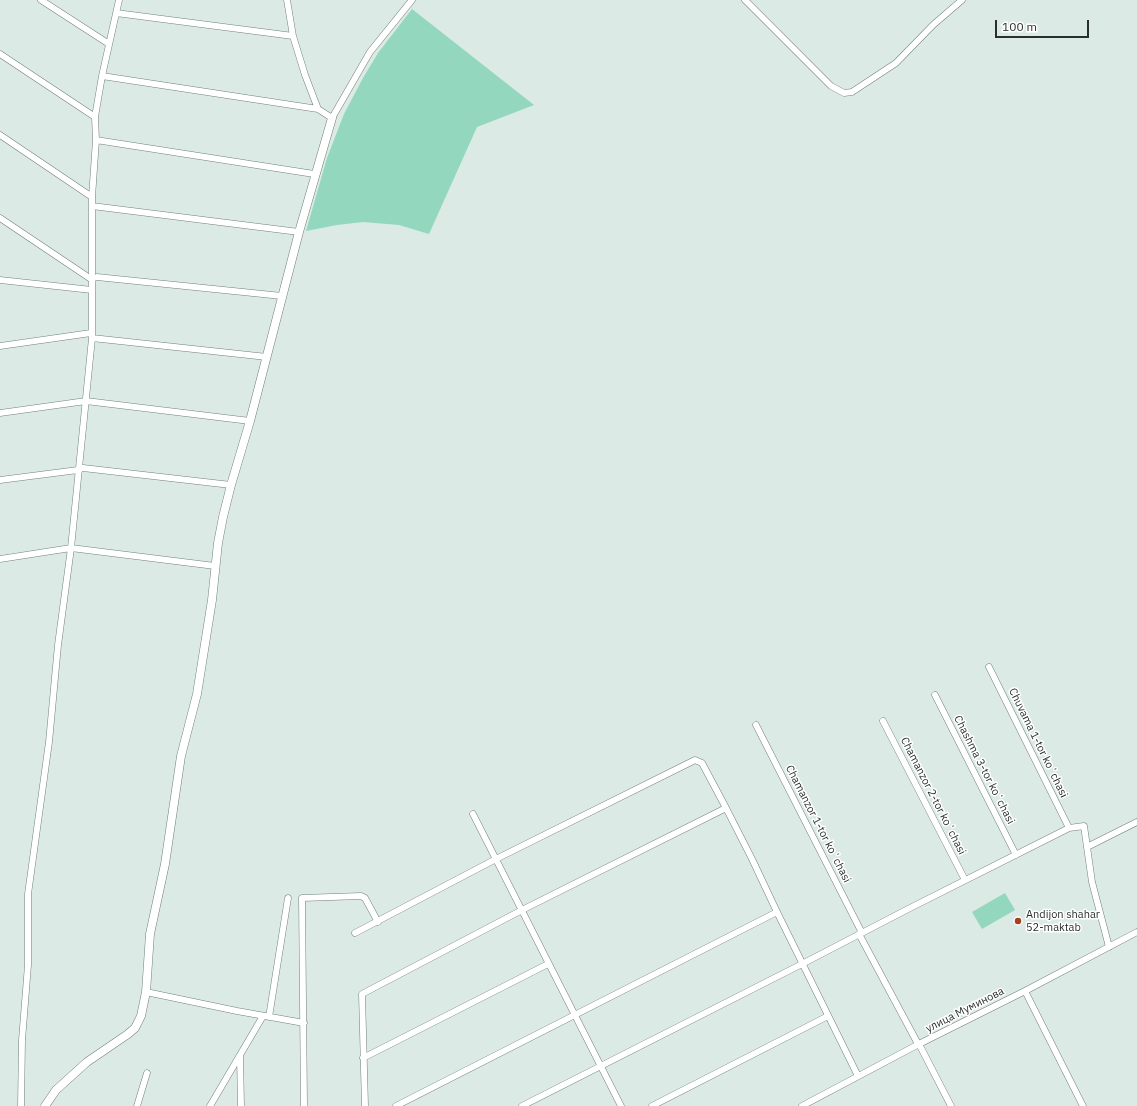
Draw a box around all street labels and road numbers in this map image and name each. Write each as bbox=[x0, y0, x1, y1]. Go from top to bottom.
street label: Chuvama 1-tor koʻchasi bbox=[1006, 686, 1070, 800]
street label: Chashma 3-tor koʻchasi bbox=[951, 713, 1017, 827]
street label: Chamanzor 2-tor koʻchasi bbox=[898, 735, 968, 857]
street label: Chamanzor 1-tor koʻchasi bbox=[783, 763, 853, 885]
street label: улица Муминова bbox=[924, 985, 1006, 1035]

